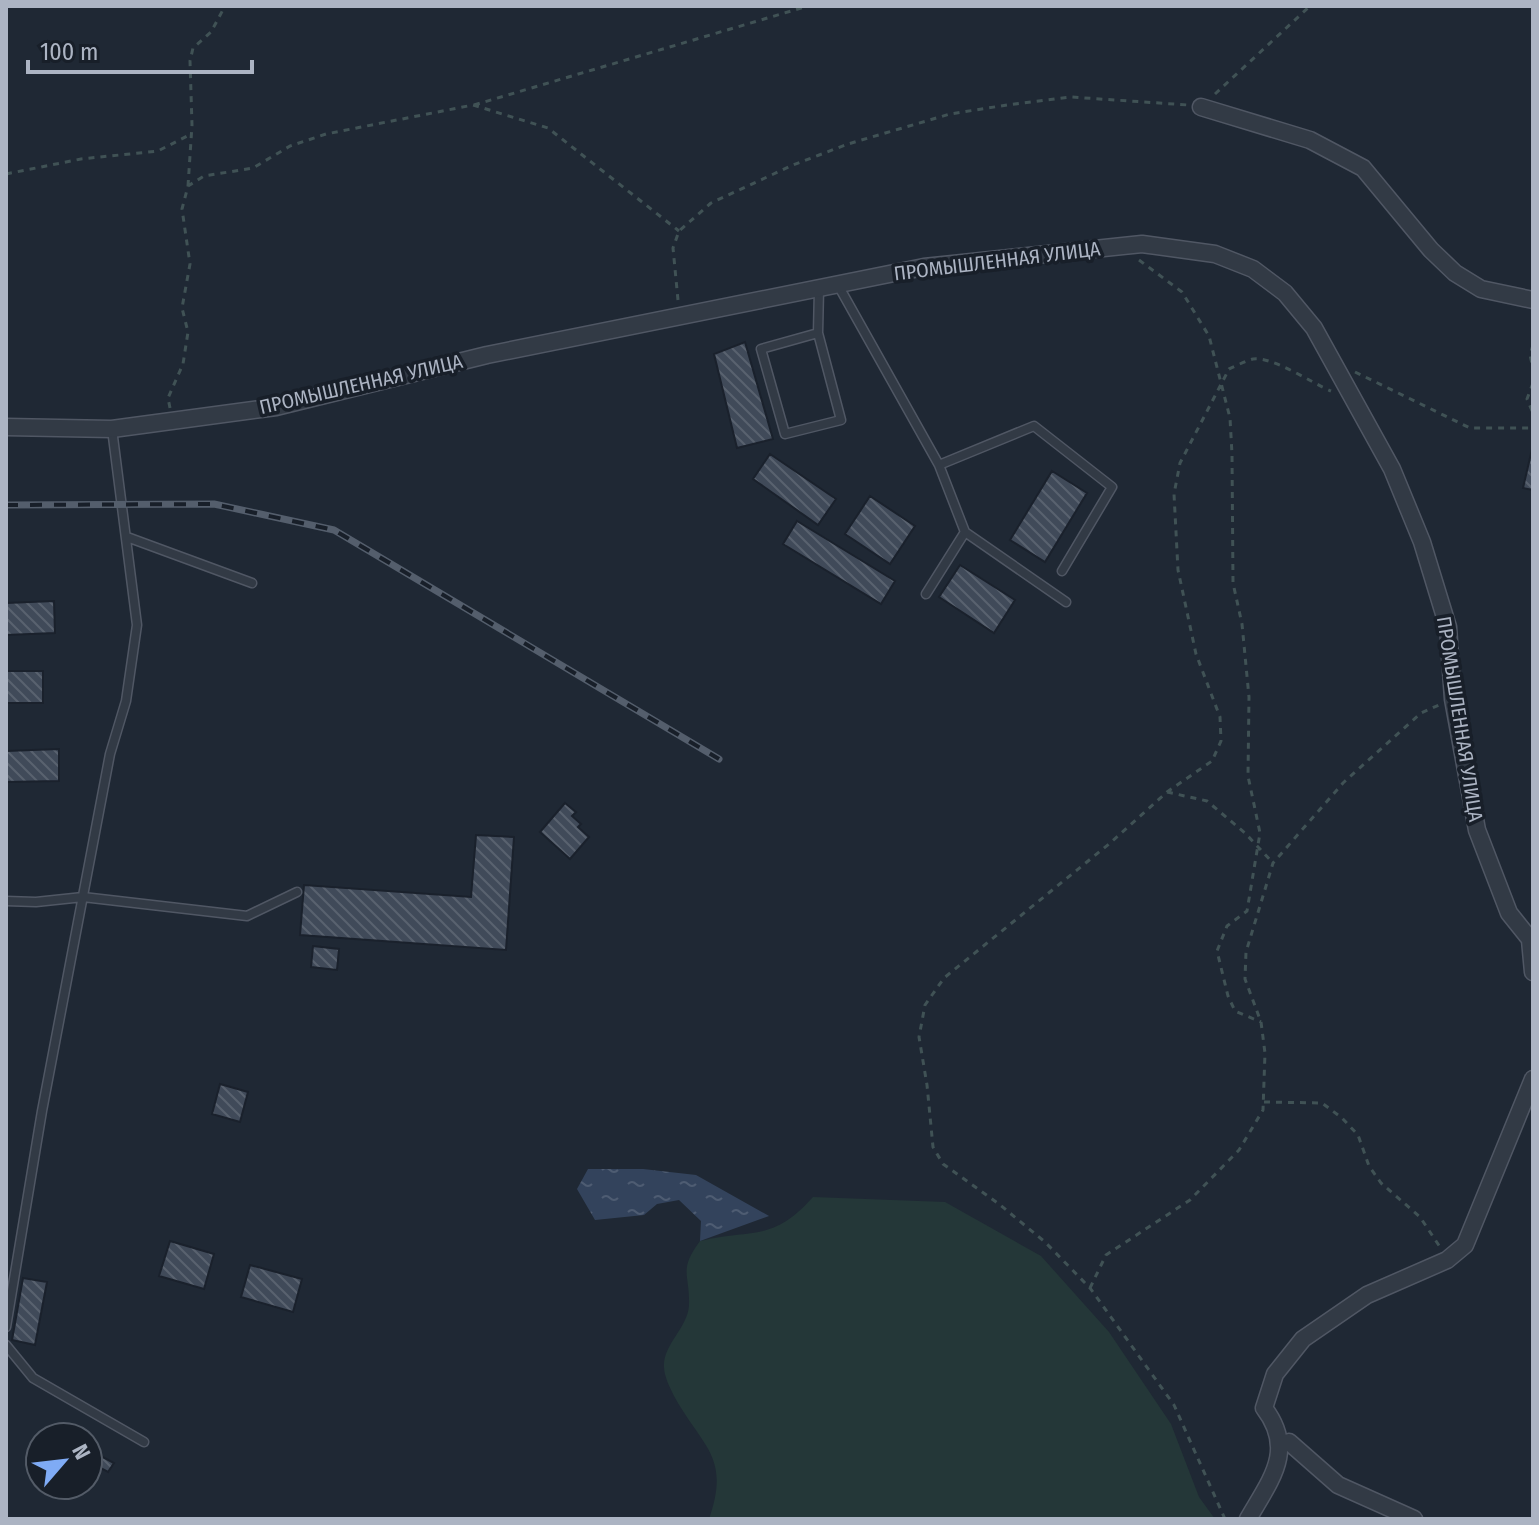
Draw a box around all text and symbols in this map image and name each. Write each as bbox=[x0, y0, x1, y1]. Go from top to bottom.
scale bar bbox=[28, 24, 252, 74]
text: 100 m bbox=[40, 38, 98, 66]
street label: ПРОМЫШЛЕННАЯ УЛИЦА bbox=[892, 236, 1102, 286]
street label: ПРОМЫШЛЕННАЯ УЛИЦА bbox=[257, 349, 465, 419]
street label: ПРОМЫШЛЕННАЯ УЛИЦА bbox=[1432, 614, 1488, 824]
north arrow bbox=[24, 1421, 104, 1501]
text: N bbox=[66, 1440, 96, 1464]

